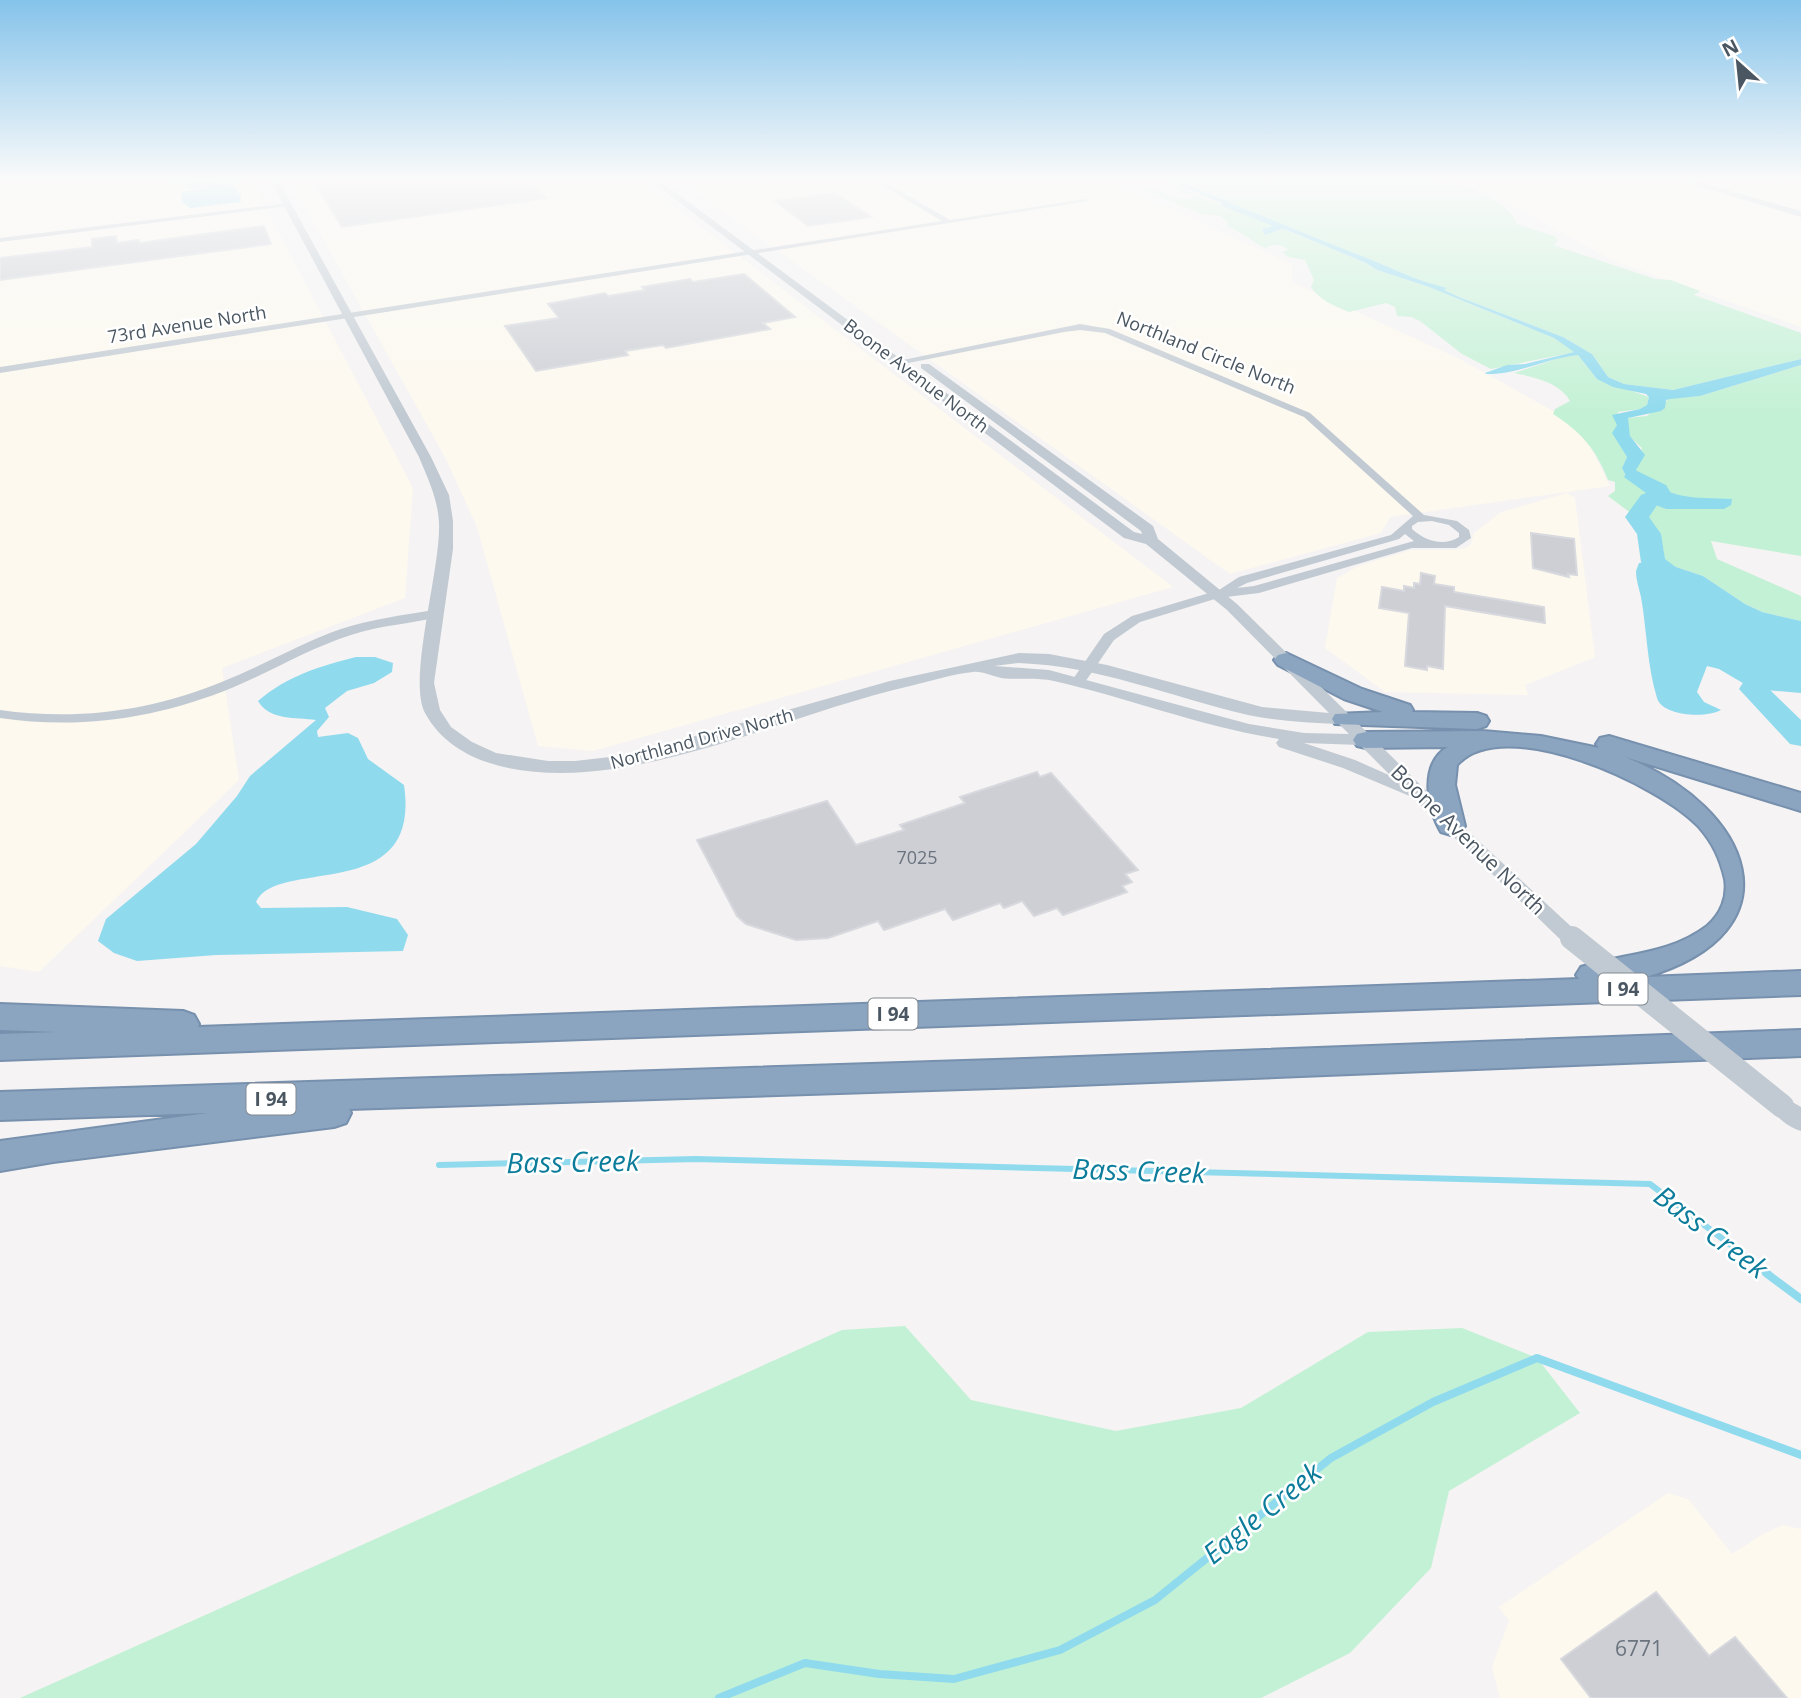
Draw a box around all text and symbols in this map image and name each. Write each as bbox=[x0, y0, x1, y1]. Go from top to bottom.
north arrow bbox=[1703, 28, 1773, 98]
text: N bbox=[1717, 33, 1743, 63]
street label: 73rd Avenue North bbox=[106, 300, 268, 348]
street label: Northland Circle North bbox=[1113, 305, 1299, 399]
street label: Boone Avenue North bbox=[839, 313, 994, 438]
street label: Northland Drive North bbox=[608, 702, 796, 774]
street label: Boone Avenue North bbox=[1385, 758, 1552, 921]
house number: 7025 bbox=[896, 845, 938, 869]
road number: I 94 bbox=[1598, 973, 1648, 1004]
road number: I 94 bbox=[868, 998, 917, 1030]
road number: I 94 bbox=[246, 1084, 296, 1114]
water label: Bass Creek bbox=[506, 1141, 641, 1181]
water label: Bass Creek bbox=[1072, 1149, 1208, 1191]
water label: Bass Creek bbox=[1647, 1176, 1777, 1287]
water label: Eagle Creek bbox=[1194, 1452, 1330, 1572]
house number: 6771 bbox=[1615, 1634, 1663, 1662]

